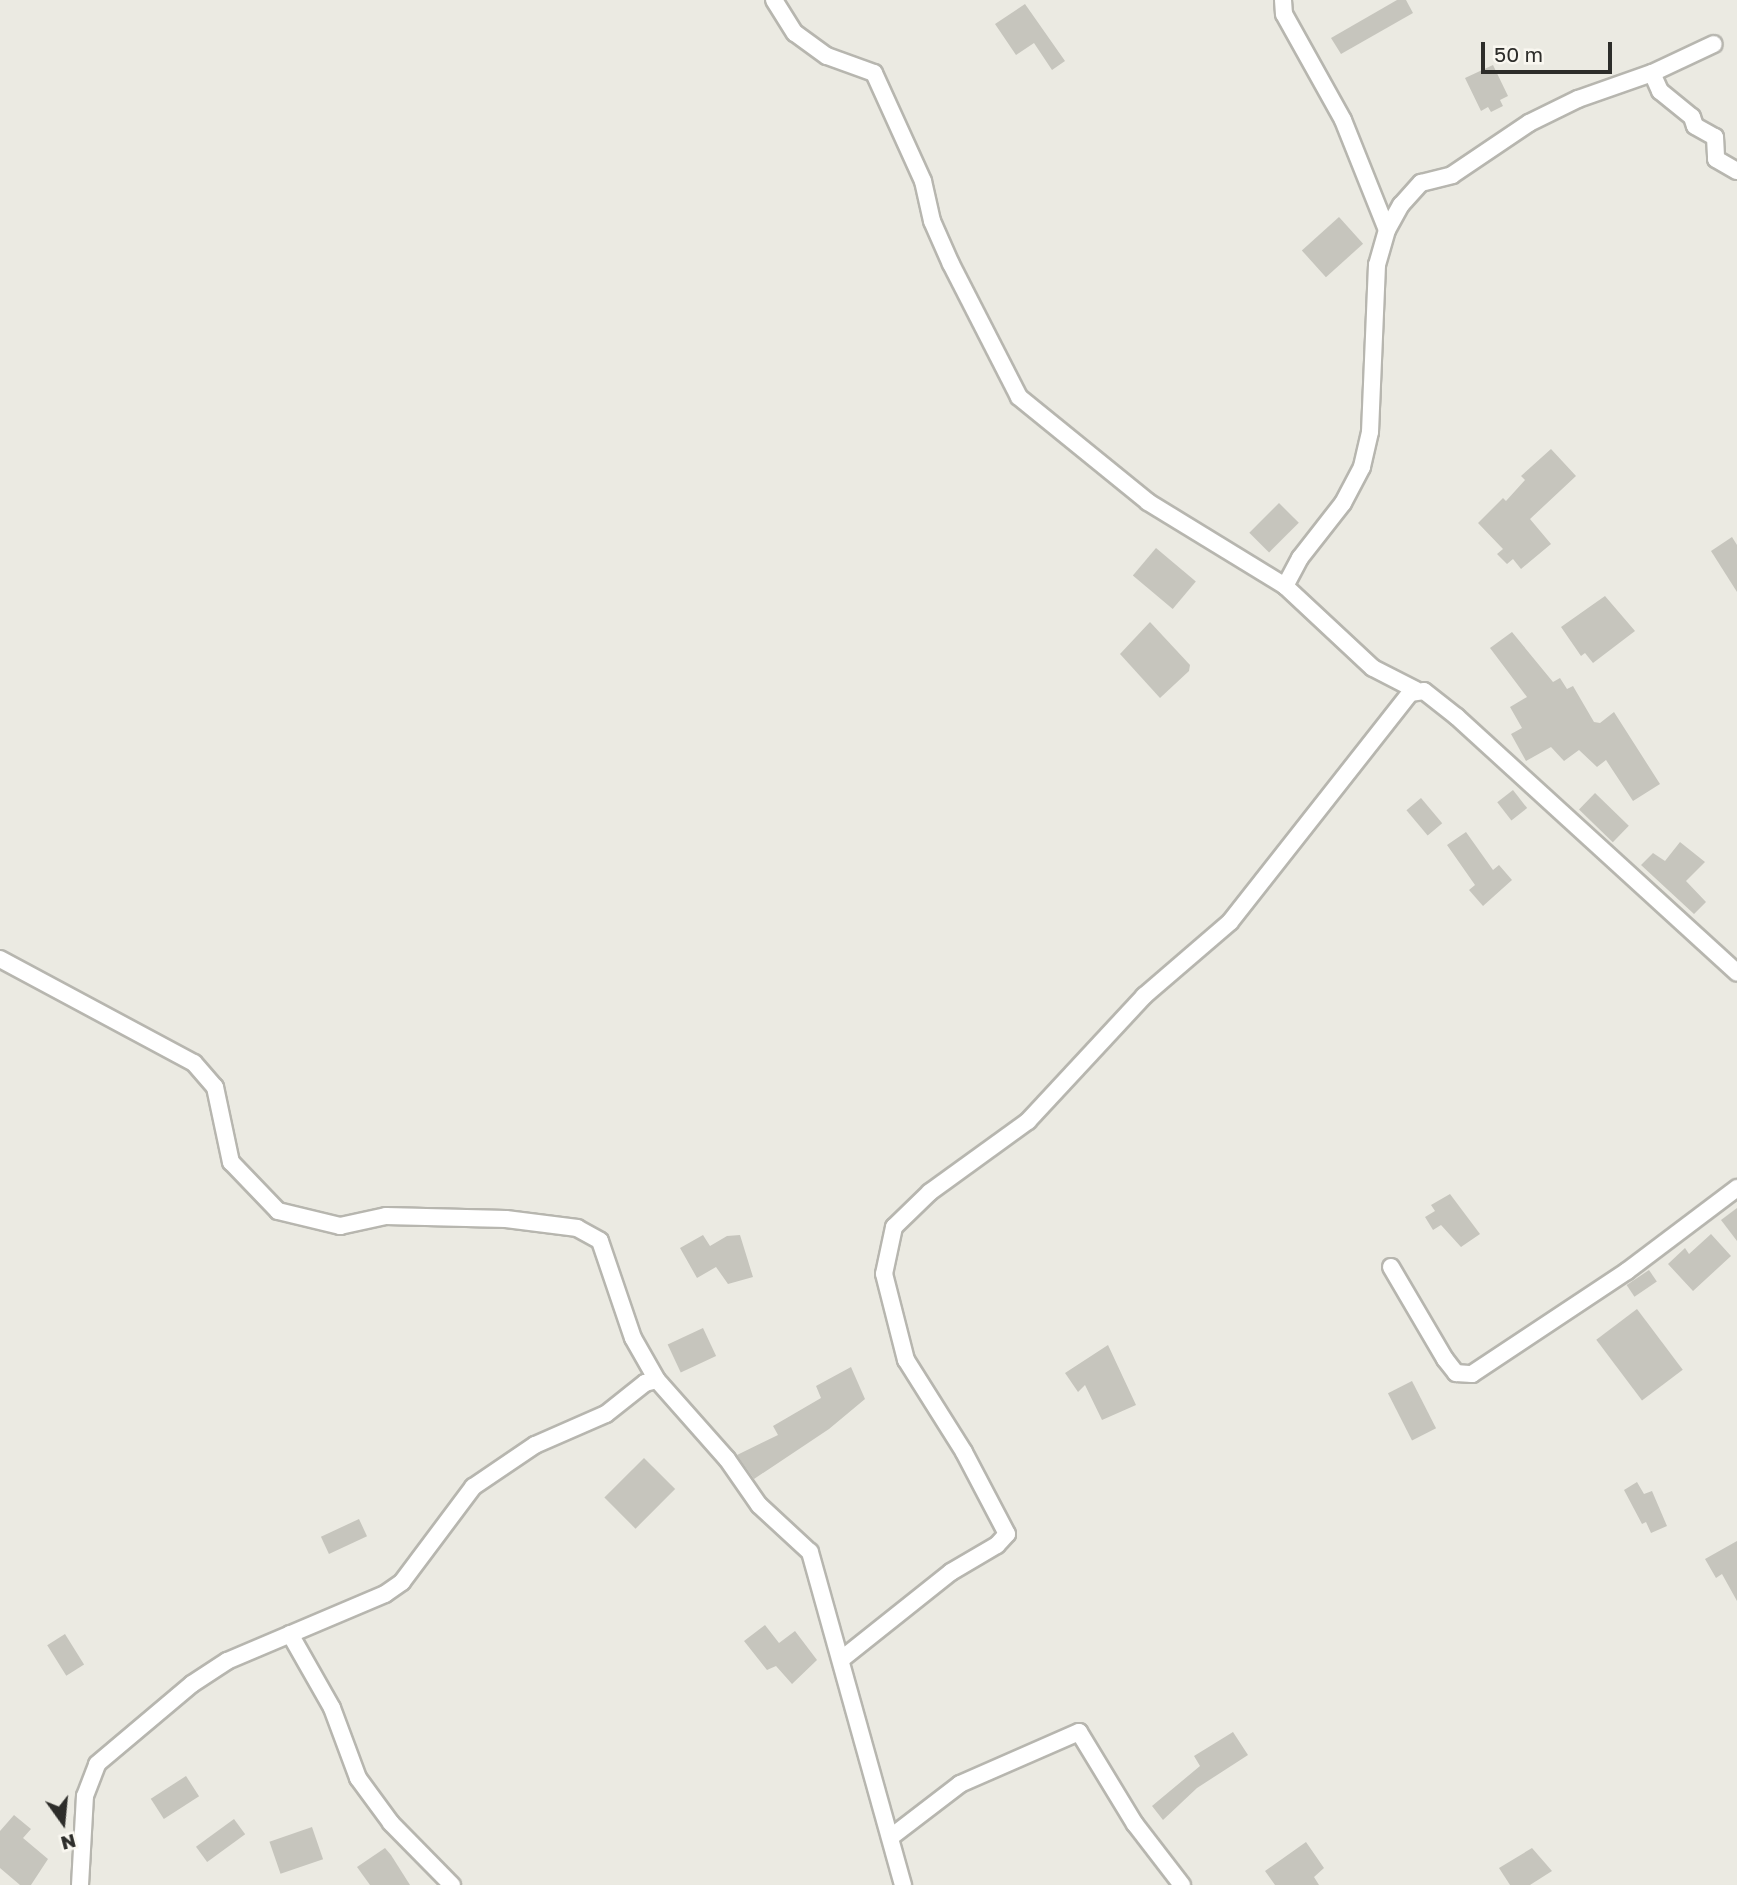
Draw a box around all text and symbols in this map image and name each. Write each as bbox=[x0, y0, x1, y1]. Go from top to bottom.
scale bar bbox=[1485, 28, 1616, 72]
text: 50 m bbox=[1494, 41, 1543, 67]
north arrow bbox=[28, 1787, 98, 1857]
text: N bbox=[59, 1830, 79, 1856]

